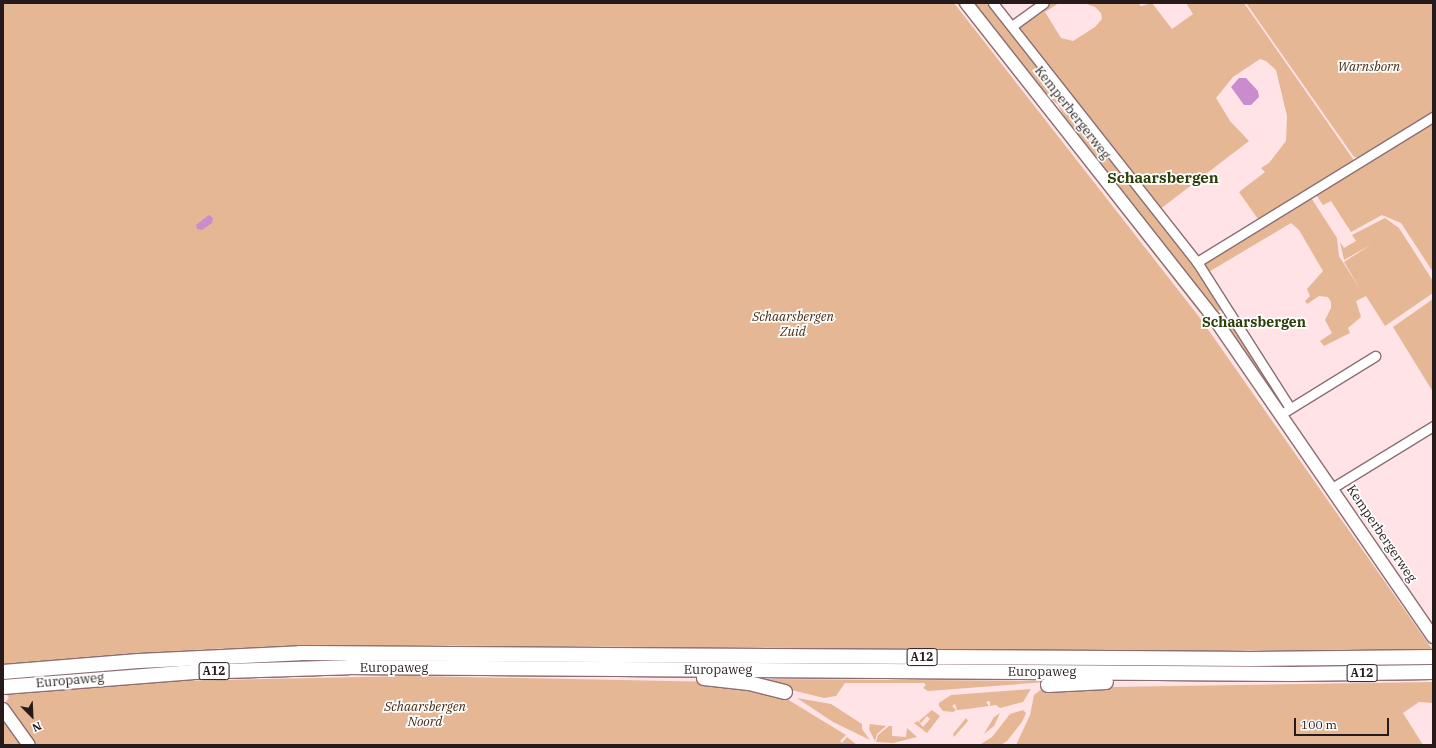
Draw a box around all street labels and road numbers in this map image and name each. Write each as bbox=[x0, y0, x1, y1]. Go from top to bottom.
street label: Kemperbergerweg bbox=[1031, 63, 1113, 163]
street label: Kemperbergerweg bbox=[1343, 482, 1419, 586]
road number: A12 bbox=[906, 647, 938, 667]
street label: Europaweg bbox=[360, 660, 428, 676]
road number: A12 bbox=[198, 661, 230, 681]
street label: Europaweg bbox=[684, 662, 752, 678]
road number: A12 bbox=[1346, 663, 1378, 683]
street label: Europaweg bbox=[1008, 664, 1076, 680]
street label: Europaweg bbox=[35, 670, 105, 692]

